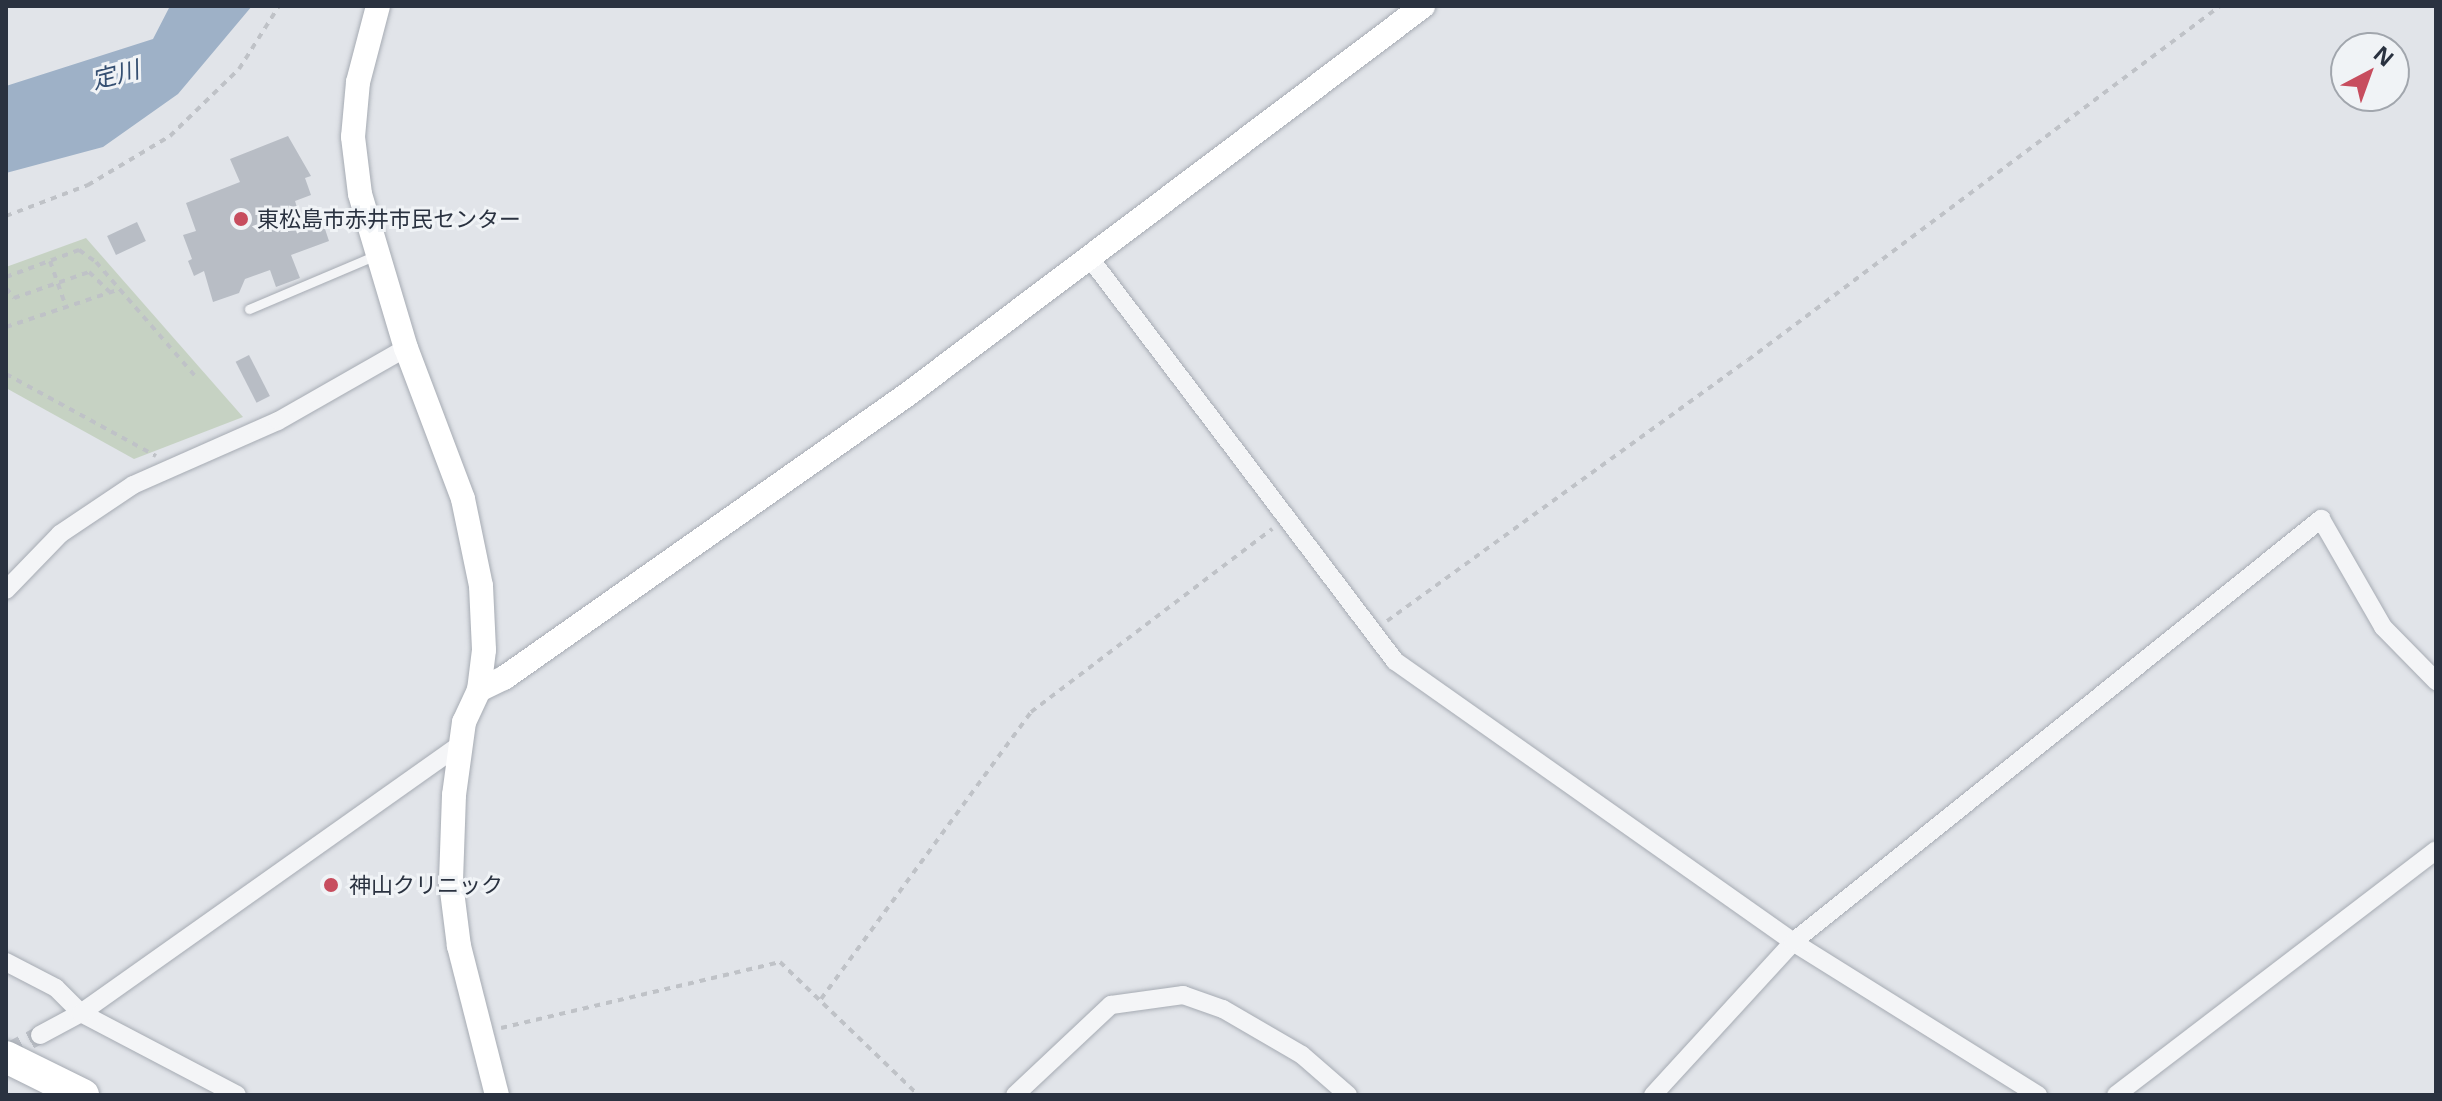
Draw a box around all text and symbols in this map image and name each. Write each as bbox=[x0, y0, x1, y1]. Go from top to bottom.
north arrow bbox=[2330, 32, 2410, 112]
text: N bbox=[2368, 38, 2401, 73]
water label: 定川 bbox=[88, 54, 142, 94]
place label: 東松島市赤井市民センター bbox=[257, 206, 521, 232]
marker: 東松島市赤井市民センター bbox=[232, 210, 250, 228]
place label: 神山クリニック bbox=[349, 872, 503, 898]
marker: 神山クリニック bbox=[320, 874, 342, 896]

